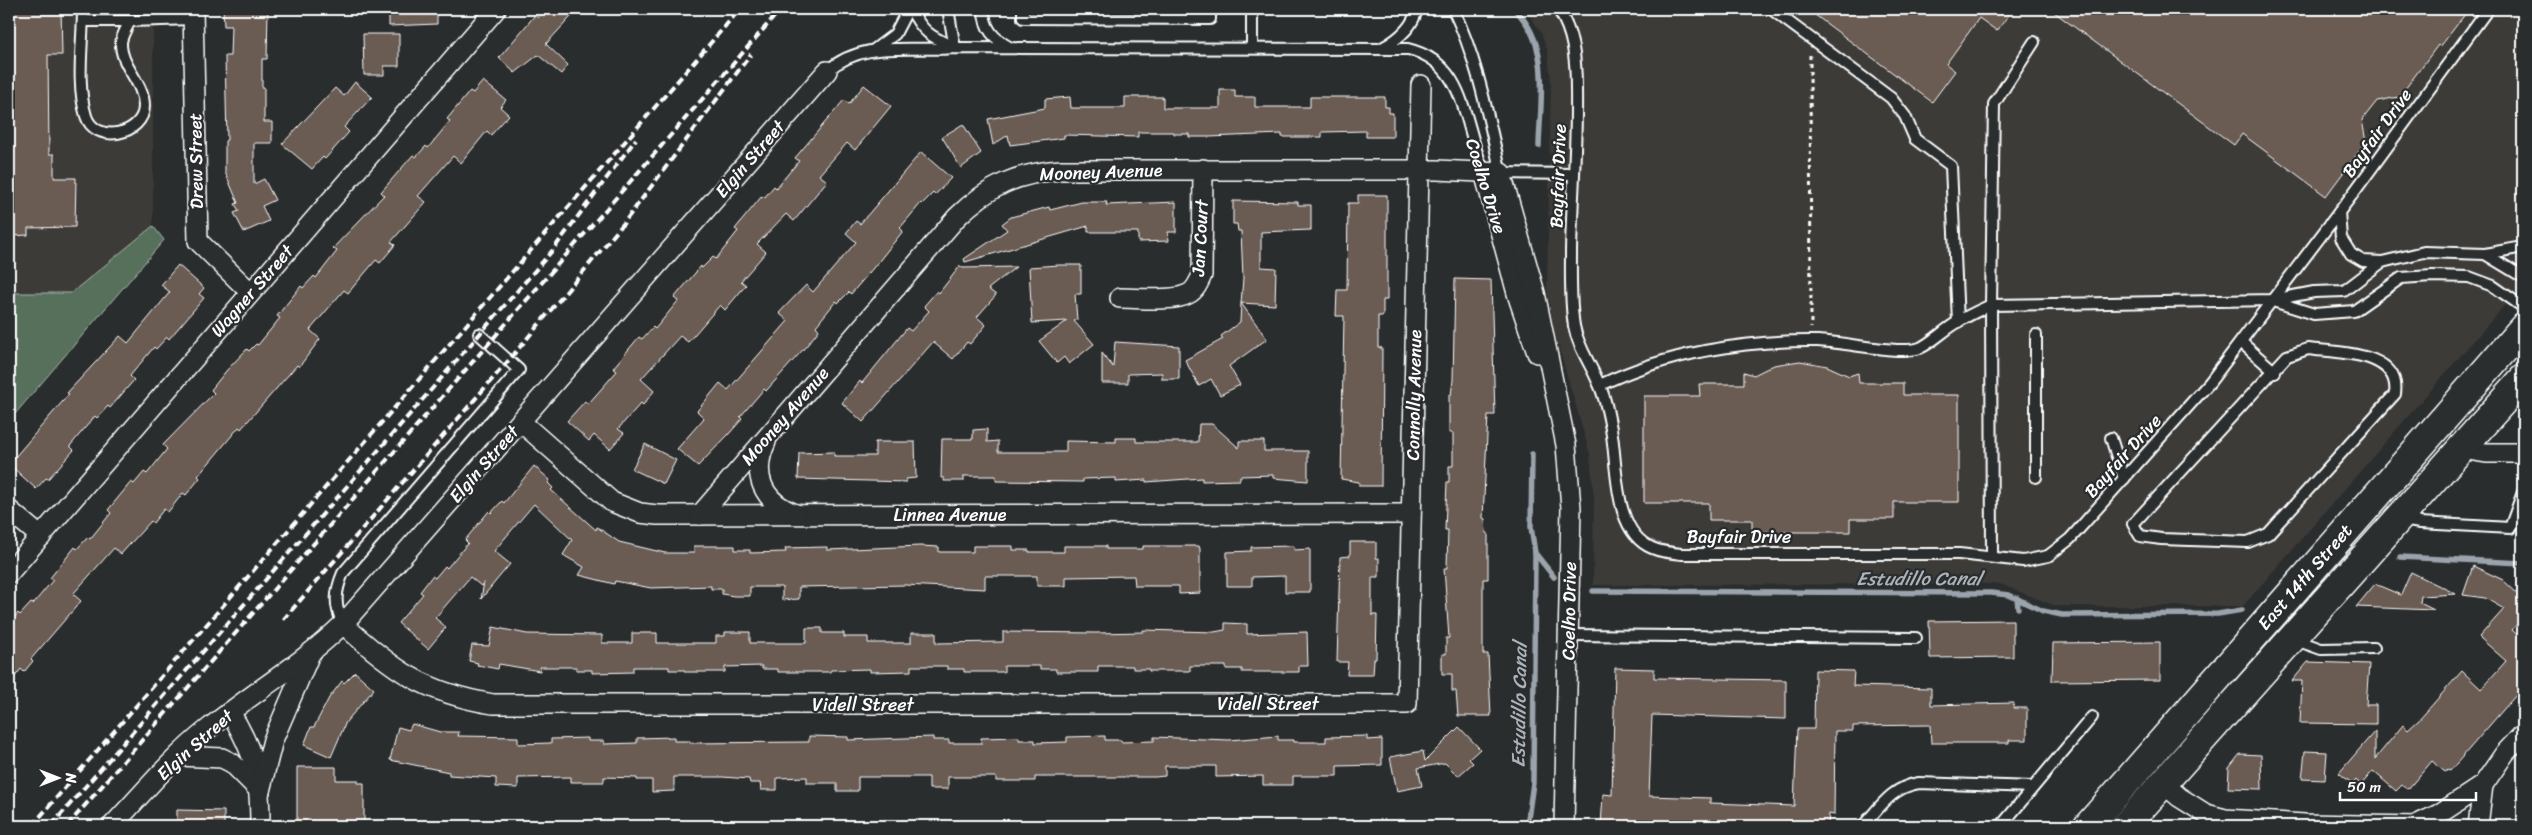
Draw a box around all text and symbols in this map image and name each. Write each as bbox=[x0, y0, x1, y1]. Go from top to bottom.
street label: Bayfair Drive bbox=[2333, 81, 2421, 185]
street label: Drew Street bbox=[179, 112, 213, 209]
street label: Elgin Street bbox=[707, 112, 794, 205]
street label: Bayfair Drive bbox=[1540, 123, 1576, 229]
street label: Coelho Drive bbox=[1456, 134, 1516, 238]
street label: Mooney Avenue bbox=[1039, 154, 1163, 190]
street label: Jan Court bbox=[1182, 198, 1218, 278]
street label: Wagner Street bbox=[202, 237, 302, 345]
street label: Connolly Avenue bbox=[1397, 329, 1431, 461]
street label: Mooney Avenue bbox=[733, 359, 838, 473]
street label: Bayfair Drive bbox=[2076, 407, 2170, 505]
street label: Elgin Street bbox=[441, 417, 528, 510]
street label: Linnea Avenue bbox=[893, 499, 1007, 531]
street label: East 14th Street bbox=[2249, 516, 2361, 638]
street label: Bayfair Drive bbox=[1687, 521, 1791, 553]
street label: Coelho Drive bbox=[1552, 561, 1586, 661]
water label: Estudillo Canal bbox=[1857, 562, 1986, 595]
water label: Estudillo Canal bbox=[1501, 638, 1537, 768]
street label: Videll Street bbox=[1217, 688, 1320, 720]
street label: Videll Street bbox=[812, 689, 915, 721]
street label: Elgin Street bbox=[149, 701, 242, 789]
north arrow bbox=[32, 752, 82, 802]
scale bar bbox=[2340, 770, 2476, 802]
text: N bbox=[58, 772, 83, 783]
text: 50 m bbox=[2347, 774, 2382, 800]

